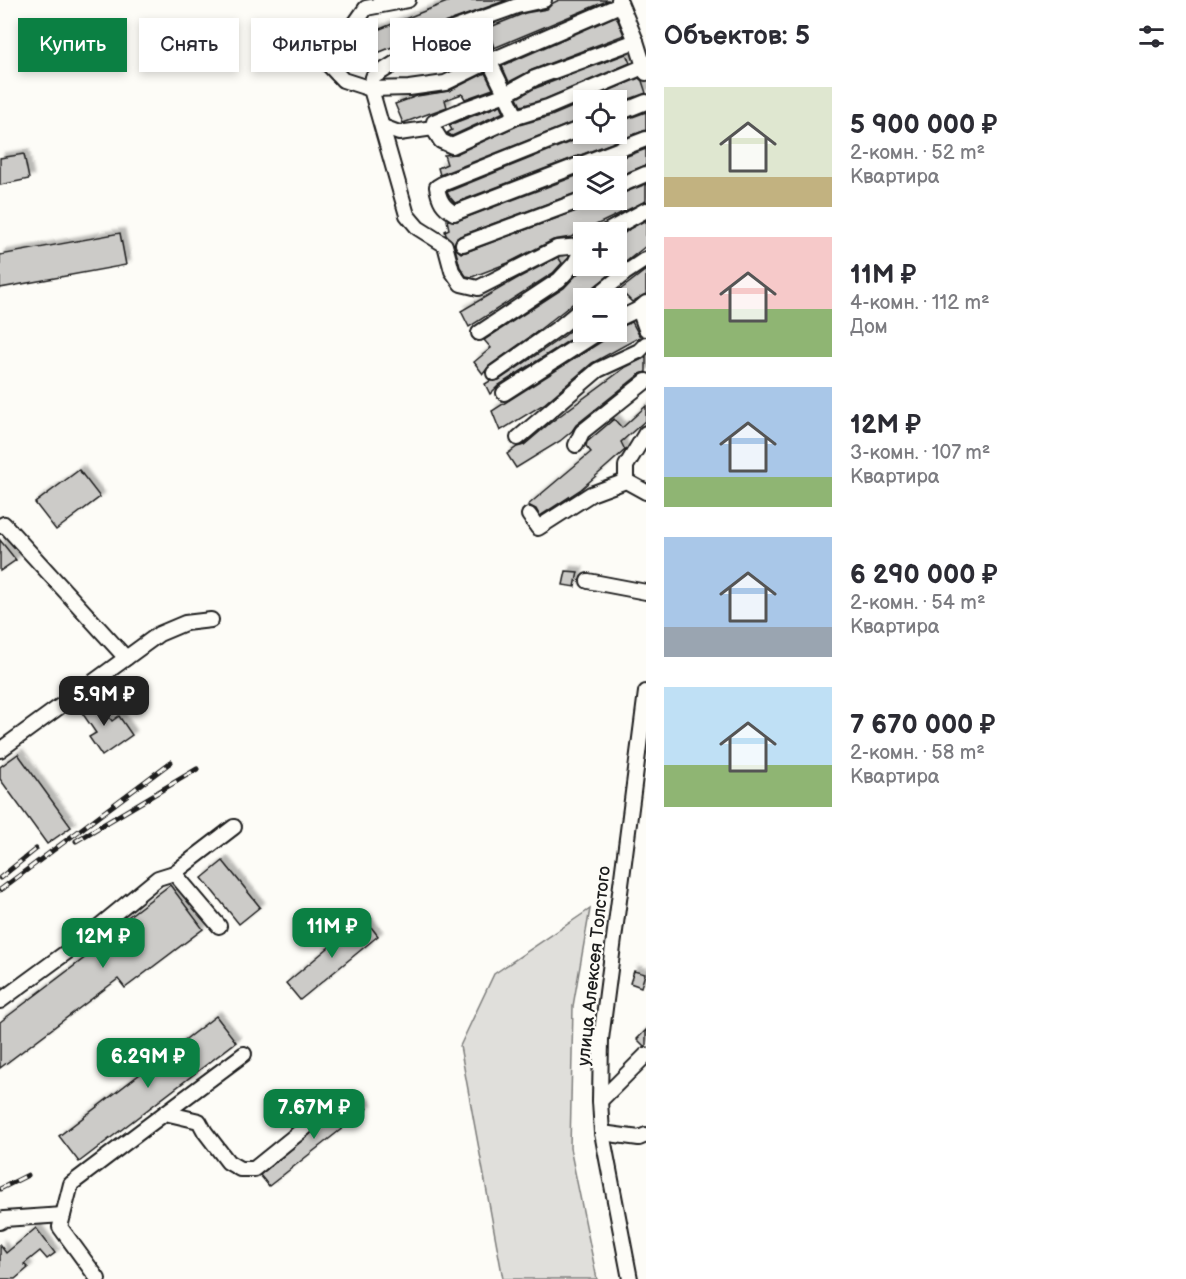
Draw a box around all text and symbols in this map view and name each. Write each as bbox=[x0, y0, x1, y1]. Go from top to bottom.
chip: Купить bbox=[18, 18, 127, 72]
chip: Снять bbox=[139, 18, 239, 72]
chip: Фильтры bbox=[251, 18, 378, 72]
chip: Новое bbox=[390, 18, 493, 72]
icon: filters bbox=[1135, 20, 1168, 53]
text: Объектов: 5 bbox=[664, 21, 810, 52]
map controls bbox=[573, 90, 627, 342]
button: locate bbox=[573, 90, 627, 144]
text: 5 900 000 ₽ bbox=[850, 110, 997, 141]
icon: home bbox=[712, 111, 784, 183]
text: 2-комн. · 52 m² bbox=[850, 141, 985, 165]
button: layers bbox=[573, 156, 627, 210]
text: Квартира bbox=[850, 165, 940, 189]
button: + bbox=[573, 222, 627, 276]
text: 11M ₽ bbox=[850, 260, 916, 291]
icon: home bbox=[712, 261, 784, 333]
button: − bbox=[573, 288, 627, 342]
text: 4-комн. · 112 m² bbox=[850, 291, 990, 315]
text: Дом bbox=[850, 315, 888, 339]
text: 12M ₽ bbox=[850, 410, 921, 441]
icon: home bbox=[712, 411, 784, 483]
text: 3-комн. · 107 m² bbox=[850, 441, 991, 465]
text: Квартира bbox=[850, 465, 940, 489]
text: 6 290 000 ₽ bbox=[850, 560, 998, 591]
icon: home bbox=[712, 561, 784, 633]
text: 2-комн. · 54 m² bbox=[850, 591, 986, 615]
text: Квартира bbox=[850, 615, 940, 639]
pin: 5.9M ₽ bbox=[55, 676, 153, 727]
text: 5.9M ₽ bbox=[73, 683, 135, 707]
text: 7 670 000 ₽ bbox=[850, 710, 995, 741]
icon: home bbox=[712, 711, 784, 783]
text: 2-комн. · 58 m² bbox=[850, 741, 985, 765]
text: Квартира bbox=[850, 765, 940, 789]
street label: улица Алексея Толстого bbox=[573, 865, 615, 1067]
pin: 11M ₽ bbox=[290, 908, 374, 959]
text: 11M ₽ bbox=[306, 915, 358, 939]
pin: 12M ₽ bbox=[61, 918, 145, 969]
text: 12M ₽ bbox=[76, 925, 130, 949]
pin: 6.29M ₽ bbox=[93, 1038, 203, 1089]
text: 6.29M ₽ bbox=[111, 1045, 185, 1069]
pin: 7.67M ₽ bbox=[259, 1089, 369, 1140]
text: 7.67M ₽ bbox=[278, 1096, 350, 1120]

